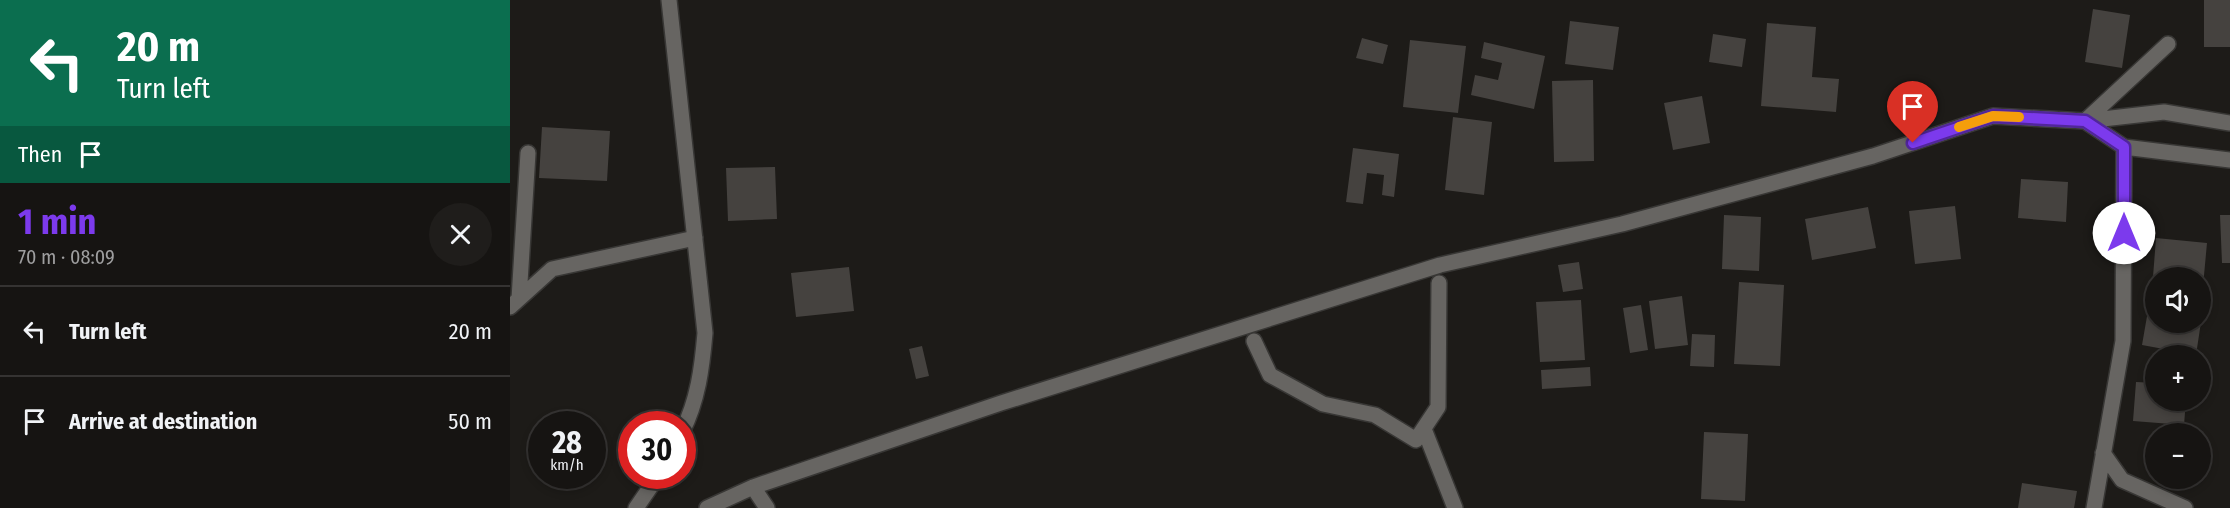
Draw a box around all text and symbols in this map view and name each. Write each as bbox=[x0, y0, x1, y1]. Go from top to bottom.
text: 20 m bbox=[117, 22, 200, 72]
icon: left bbox=[18, 24, 96, 102]
text: Turn left bbox=[117, 73, 210, 105]
pin bbox=[1887, 81, 1938, 143]
icon: arrive bbox=[1896, 90, 1929, 123]
icon: arrive bbox=[74, 138, 107, 171]
text: Then bbox=[18, 141, 62, 168]
text: 1 min bbox=[18, 200, 96, 244]
position arrow bbox=[2092, 201, 2156, 265]
button: close bbox=[429, 203, 492, 266]
text: 70 m · 08:09 bbox=[18, 245, 115, 269]
map controls bbox=[2145, 267, 2211, 489]
button: sound bbox=[2145, 267, 2211, 333]
icon: left bbox=[18, 315, 51, 348]
text: Turn left bbox=[69, 318, 147, 345]
text: 20 m bbox=[449, 318, 492, 345]
button: + bbox=[2145, 345, 2211, 411]
icon: arrive bbox=[18, 405, 51, 438]
text: Arrive at destination bbox=[69, 408, 257, 435]
text: 50 m bbox=[448, 408, 492, 435]
speed limit sign: 30 bbox=[618, 411, 696, 489]
button: − bbox=[2145, 423, 2211, 489]
text: 28 bbox=[552, 425, 582, 461]
text: km/h bbox=[550, 456, 584, 474]

